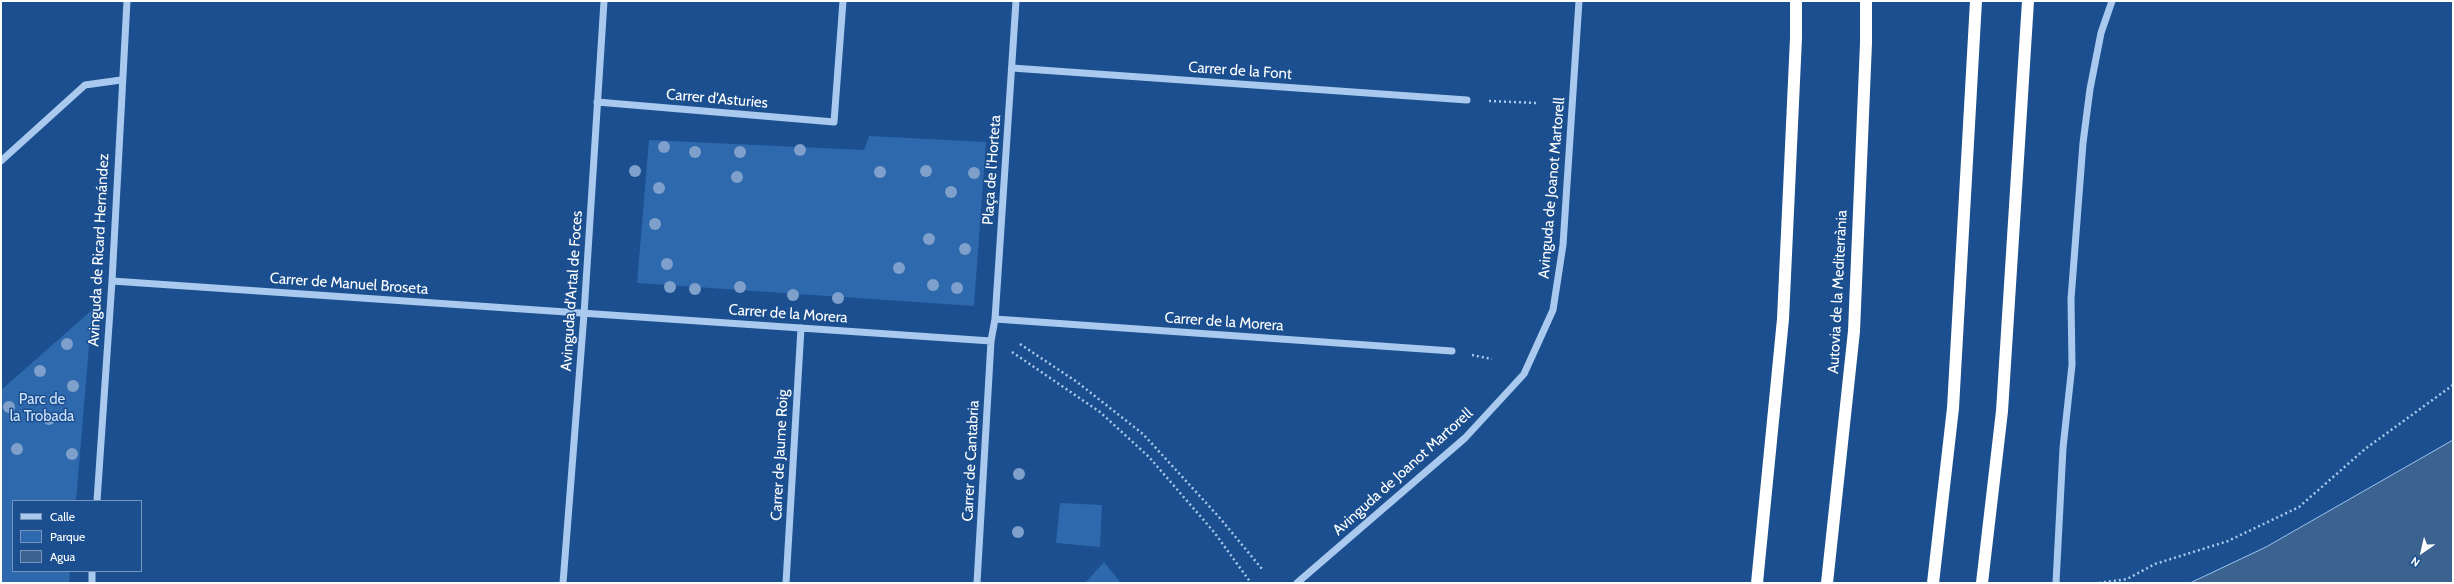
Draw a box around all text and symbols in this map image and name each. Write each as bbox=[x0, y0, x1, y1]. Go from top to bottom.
street label: Carrer de la Font bbox=[1188, 58, 1292, 84]
street label: Carrer d'Asturies bbox=[665, 86, 769, 112]
street label: Avinguda de Joanot Martorell bbox=[1535, 97, 1569, 279]
street label: Plaça de l'Horteta bbox=[979, 114, 1005, 226]
street label: Avinguda de Ricard Hernández bbox=[85, 153, 113, 347]
street label: Avinguda d'Artal de Foces bbox=[557, 210, 587, 372]
street label: Autovia de la Mediterrània bbox=[1825, 210, 1851, 374]
street label: Carrer de Manuel Broseta bbox=[269, 269, 429, 299]
street label: Carrer de la Morera bbox=[728, 301, 848, 327]
street label: Carrer de la Morera bbox=[1164, 309, 1284, 335]
street label: Carrer de Jaume Roig bbox=[768, 389, 792, 521]
park label: Parc de la Trobada bbox=[10, 391, 74, 426]
street label: Carrer de Cantabria bbox=[959, 400, 983, 522]
street label: Avinguda de Joanot Martorell bbox=[1329, 404, 1477, 540]
legend bbox=[12, 500, 142, 572]
text: Calle bbox=[50, 509, 75, 524]
text: Parque bbox=[50, 529, 85, 544]
north arrow bbox=[2402, 532, 2442, 572]
text: Agua bbox=[50, 549, 75, 564]
text: N bbox=[2408, 554, 2422, 570]

